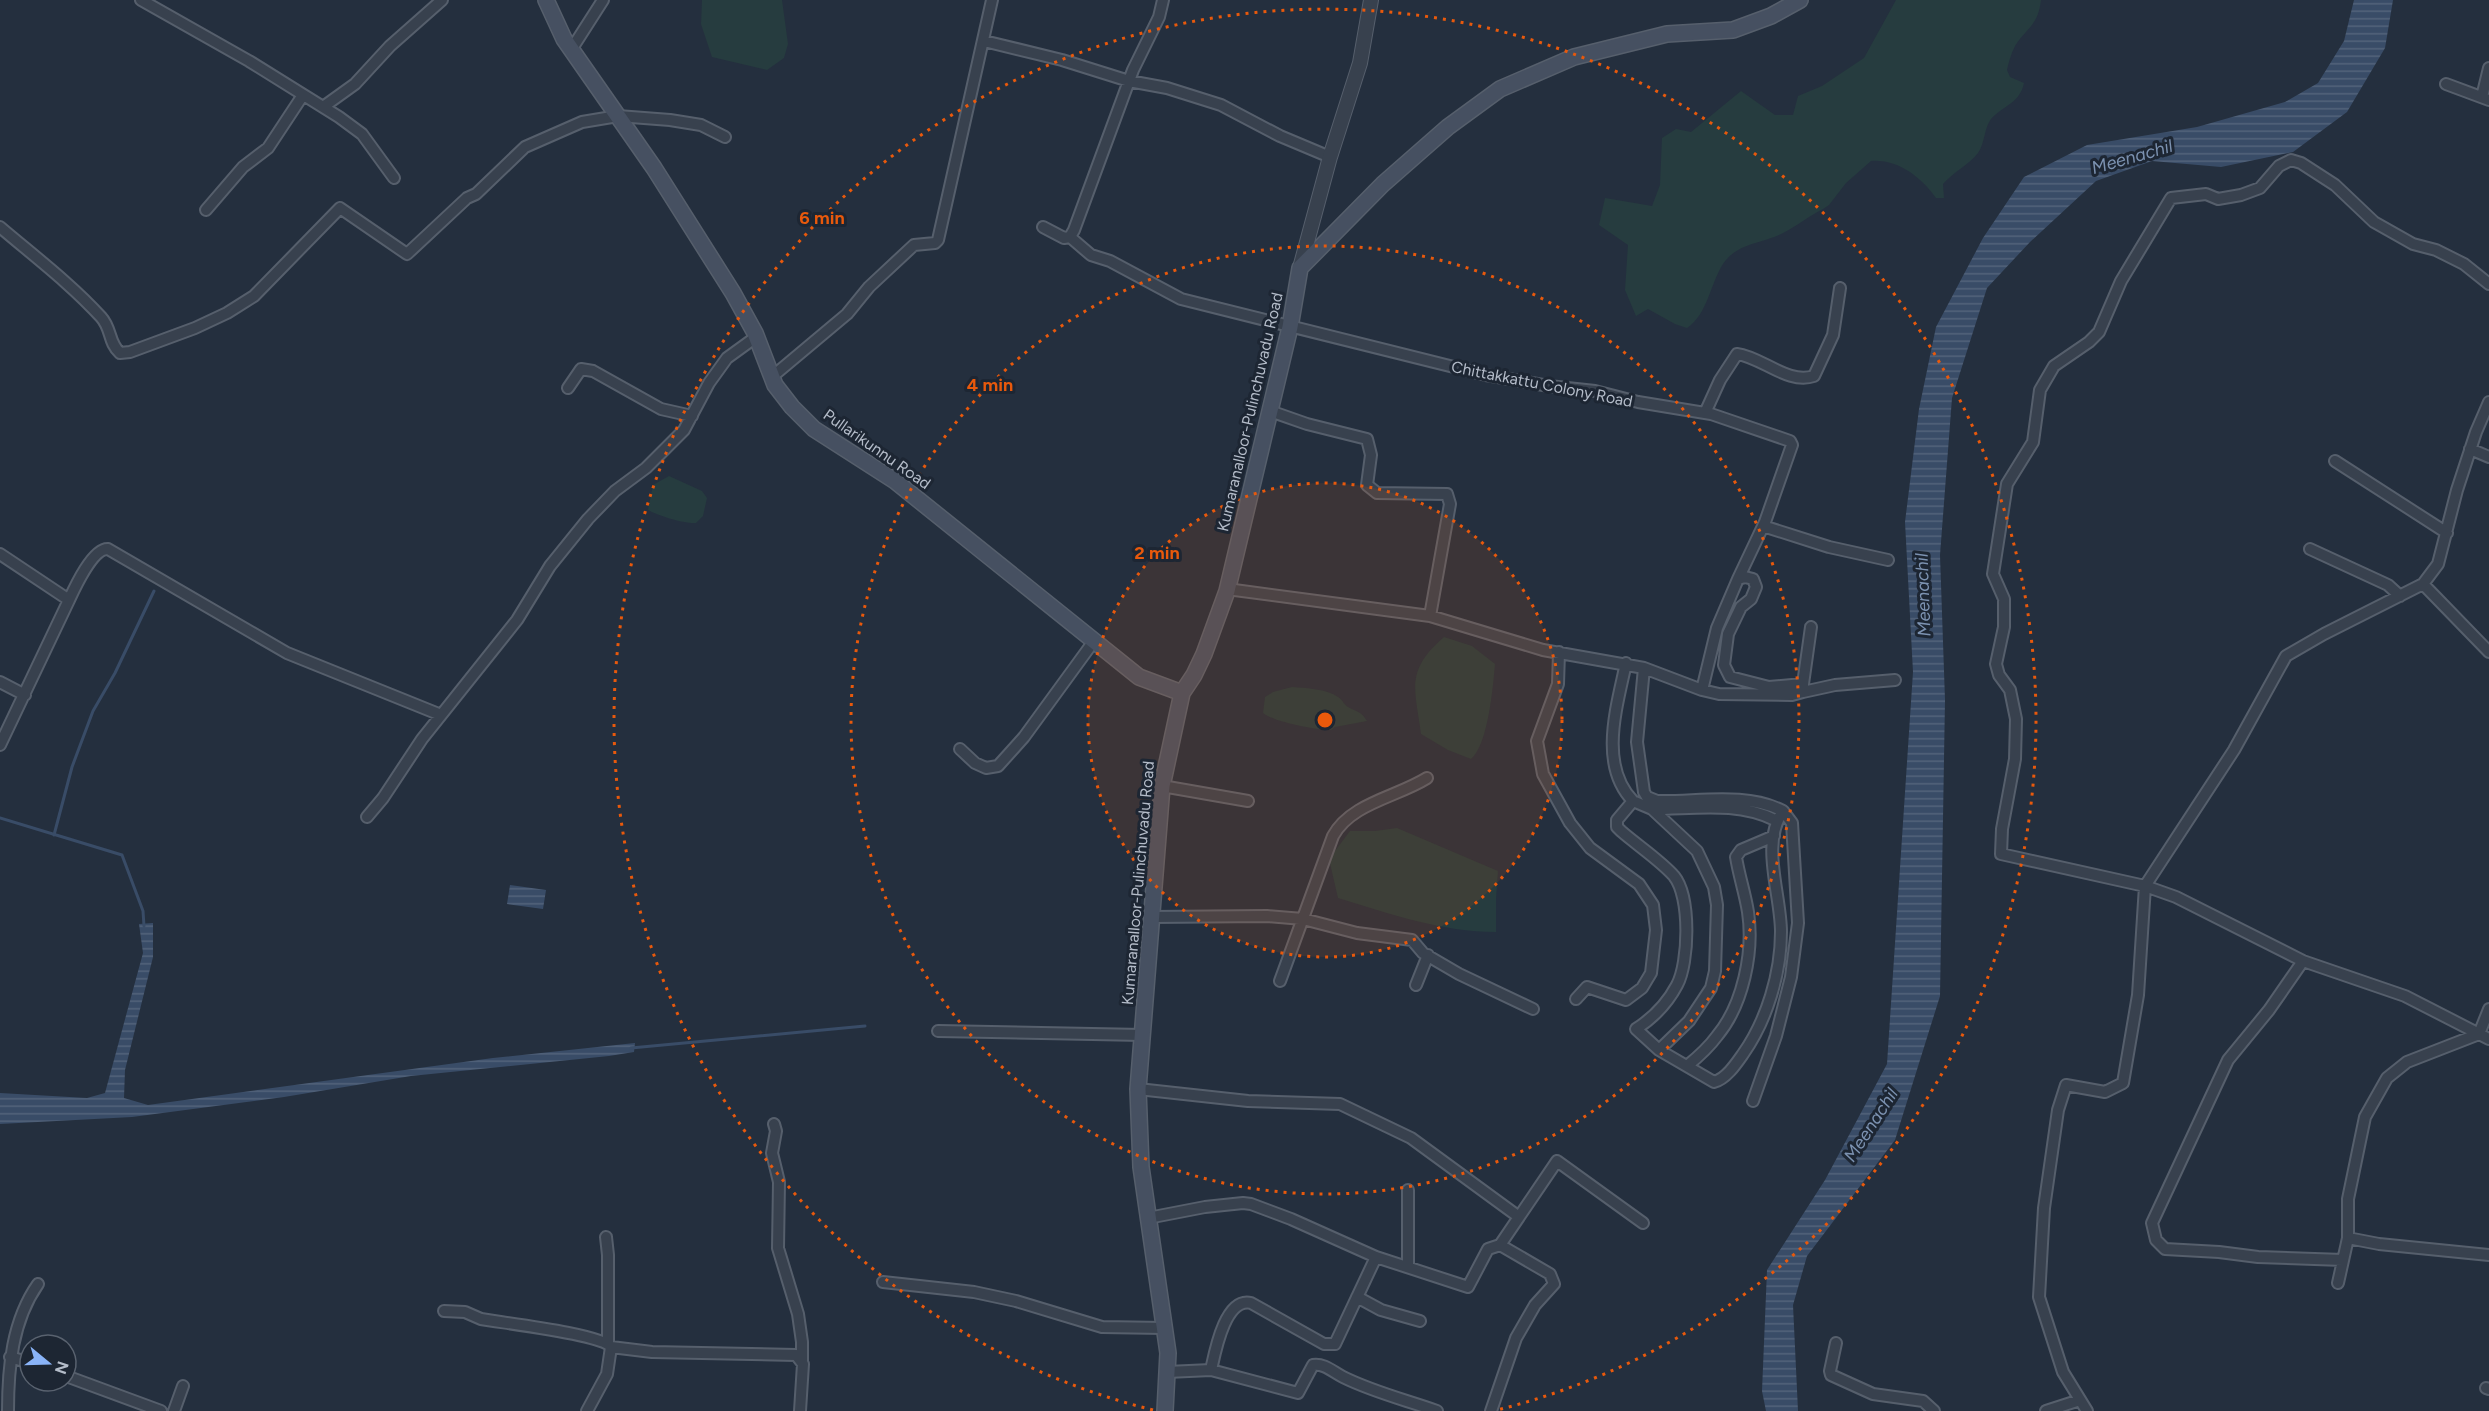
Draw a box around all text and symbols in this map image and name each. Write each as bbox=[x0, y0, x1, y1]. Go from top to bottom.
water label: Meenachil bbox=[2089, 135, 2176, 179]
text: 6 min bbox=[799, 207, 845, 229]
street label: Kumaranalloor-Pulinchuvadu Road bbox=[1213, 291, 1287, 533]
street label: Chittakkattu Colony Road bbox=[1450, 357, 1634, 411]
text: 4 min bbox=[967, 374, 1013, 396]
street label: Pullarikunnu Road bbox=[820, 405, 934, 493]
text: 2 min bbox=[1134, 542, 1180, 564]
water label: Meenachil bbox=[1911, 552, 1935, 637]
centre of rings bbox=[1315, 710, 1335, 730]
street label: Kumaranalloor-Pulinchuvadu Road bbox=[1118, 760, 1158, 1006]
water label: Meenachil bbox=[1839, 1083, 1904, 1166]
north arrow bbox=[18, 1333, 78, 1393]
text: N bbox=[51, 1359, 73, 1377]

